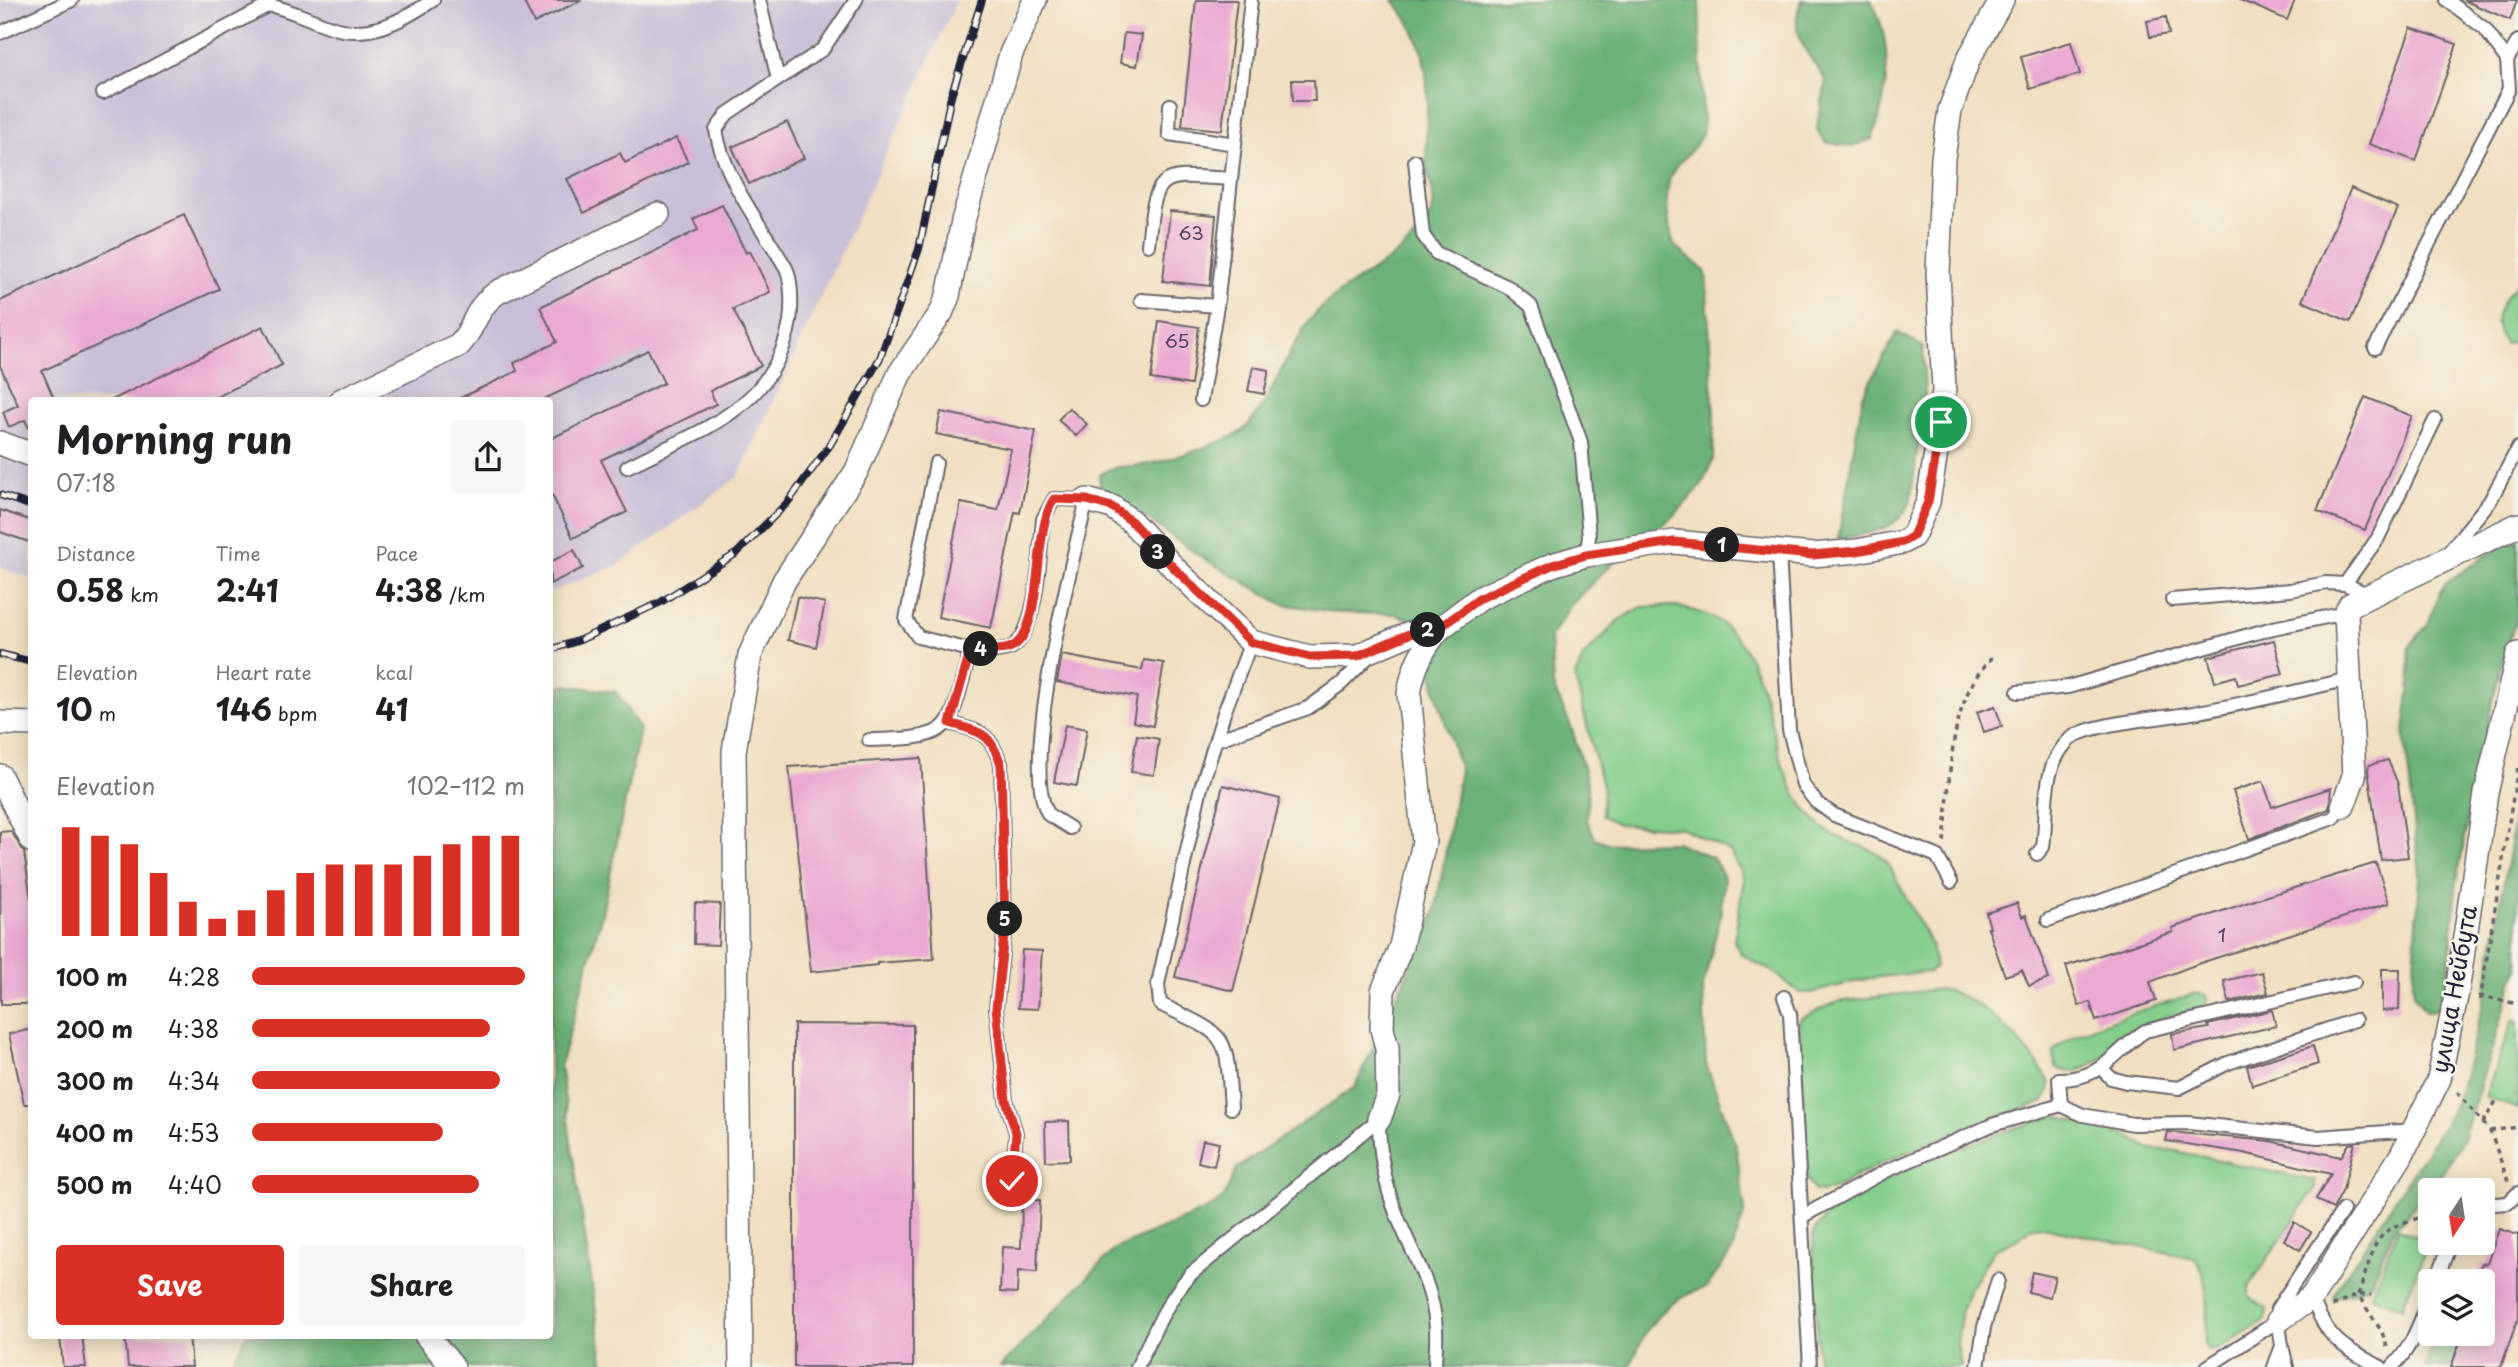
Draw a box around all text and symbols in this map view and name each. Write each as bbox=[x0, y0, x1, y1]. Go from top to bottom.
house number: 63 bbox=[1178, 218, 1204, 246]
house number: 65 bbox=[1164, 326, 1190, 354]
pin bbox=[1911, 392, 1971, 452]
icon: arrive bbox=[1922, 403, 1960, 441]
text: Morning run bbox=[56, 410, 292, 467]
button: share bbox=[451, 420, 525, 494]
text: 07:18 bbox=[56, 465, 116, 500]
pin: 1 bbox=[1704, 528, 1740, 562]
text: 1 bbox=[1717, 530, 1726, 558]
pin: 3 bbox=[1140, 534, 1176, 570]
text: 3 bbox=[1151, 537, 1164, 565]
text: Distance bbox=[56, 539, 136, 567]
text: Time bbox=[216, 539, 261, 567]
text: Pace bbox=[375, 539, 418, 567]
text: 0.58 bbox=[56, 567, 124, 612]
text: 2:41 bbox=[216, 567, 279, 612]
text: 4:38 bbox=[375, 567, 443, 612]
text: km bbox=[124, 580, 159, 608]
text: /km bbox=[443, 580, 486, 608]
pin: 2 bbox=[1410, 612, 1446, 648]
text: 2 bbox=[1421, 615, 1434, 643]
pin: 4 bbox=[964, 632, 998, 666]
text: 4 bbox=[974, 634, 987, 662]
text: Elevation bbox=[56, 658, 138, 686]
text: Heart rate bbox=[216, 658, 312, 686]
text: kcal bbox=[375, 658, 413, 686]
text: 10 bbox=[56, 686, 93, 731]
text: 146 bbox=[216, 686, 272, 731]
text: 41 bbox=[375, 686, 409, 731]
text: m bbox=[93, 699, 116, 727]
text: bpm bbox=[272, 699, 318, 727]
text: Elevation bbox=[56, 768, 155, 803]
text: 102–112 m bbox=[407, 768, 525, 803]
pin: 5 bbox=[988, 902, 1023, 936]
street label: улица Нейбута bbox=[2421, 902, 2485, 1076]
text: 5 bbox=[998, 904, 1011, 932]
house number: 1 bbox=[2218, 920, 2226, 948]
text: 100 m bbox=[56, 959, 128, 994]
text: 4:28 bbox=[168, 959, 220, 994]
text: 200 m bbox=[56, 1011, 133, 1046]
text: 4:38 bbox=[168, 1011, 219, 1046]
text: 300 m bbox=[56, 1063, 134, 1098]
text: 4:34 bbox=[168, 1063, 220, 1098]
text: 400 m bbox=[56, 1115, 134, 1150]
text: 4:53 bbox=[168, 1115, 219, 1150]
pin bbox=[982, 1151, 1042, 1211]
icon: check bbox=[993, 1162, 1031, 1200]
text: 500 m bbox=[56, 1167, 133, 1202]
text: 4:40 bbox=[168, 1167, 222, 1202]
north arrow bbox=[2418, 1178, 2496, 1255]
map controls bbox=[2418, 1178, 2495, 1346]
button: Save bbox=[56, 1245, 284, 1325]
button: Share bbox=[298, 1245, 525, 1325]
button: layers bbox=[2418, 1269, 2495, 1346]

